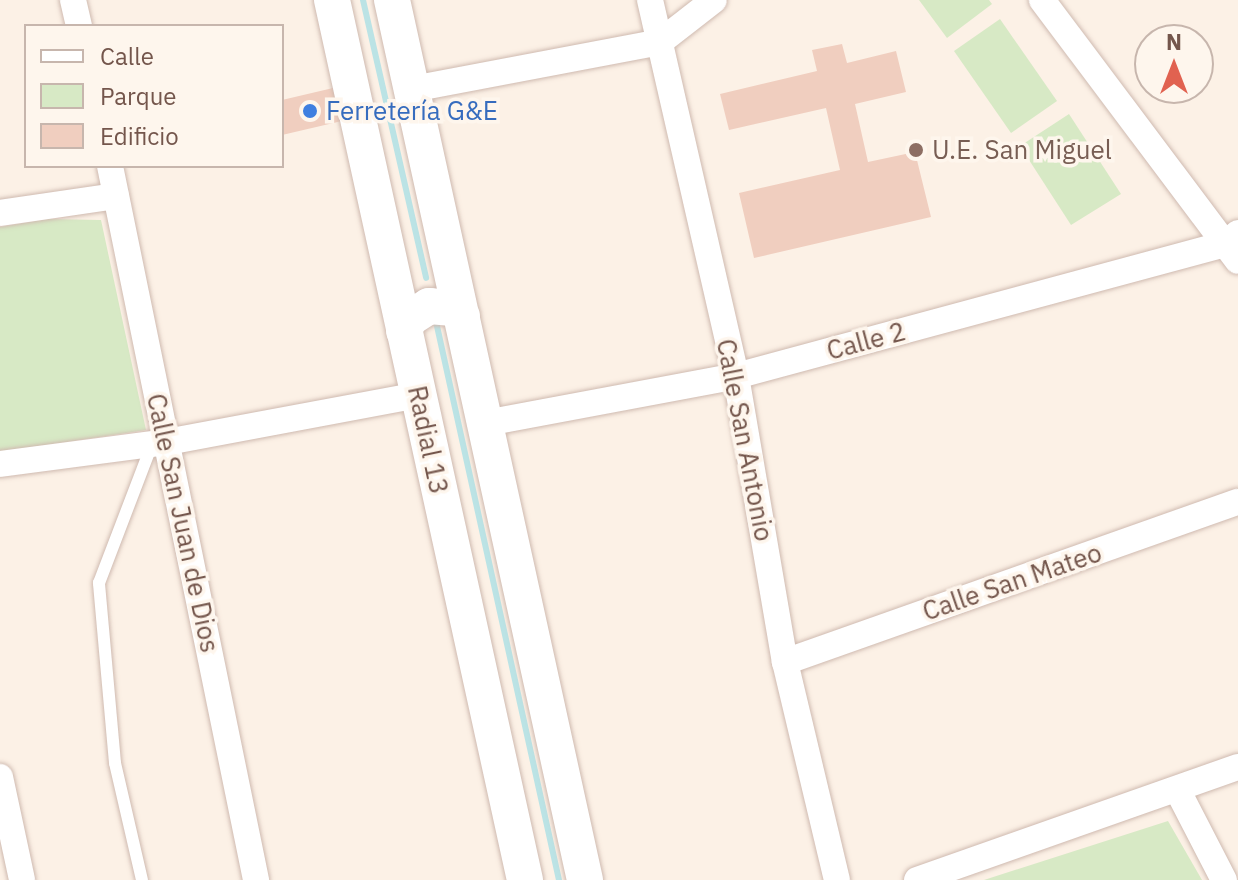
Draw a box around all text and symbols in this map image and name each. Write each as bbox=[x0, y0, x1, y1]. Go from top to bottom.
legend bbox=[24, 24, 284, 168]
north arrow bbox=[1134, 24, 1214, 104]
text: N bbox=[1166, 27, 1182, 56]
text: Calle bbox=[100, 40, 154, 72]
text: Parque bbox=[100, 80, 177, 112]
place label: Ferretería G&E bbox=[326, 95, 498, 127]
marker: Ferretería G&E bbox=[301, 102, 319, 120]
text: Edificio bbox=[100, 120, 179, 152]
place label: U.E. San Miguel bbox=[932, 134, 1112, 166]
marker: U.E. San Miguel bbox=[907, 141, 925, 159]
street label: Calle 2 bbox=[823, 316, 909, 366]
street label: Calle San Antonio bbox=[710, 336, 780, 544]
street label: Radial 13 bbox=[401, 383, 455, 497]
street label: Calle San Juan de Dios bbox=[140, 391, 226, 655]
street label: Calle San Mateo bbox=[918, 537, 1106, 627]

